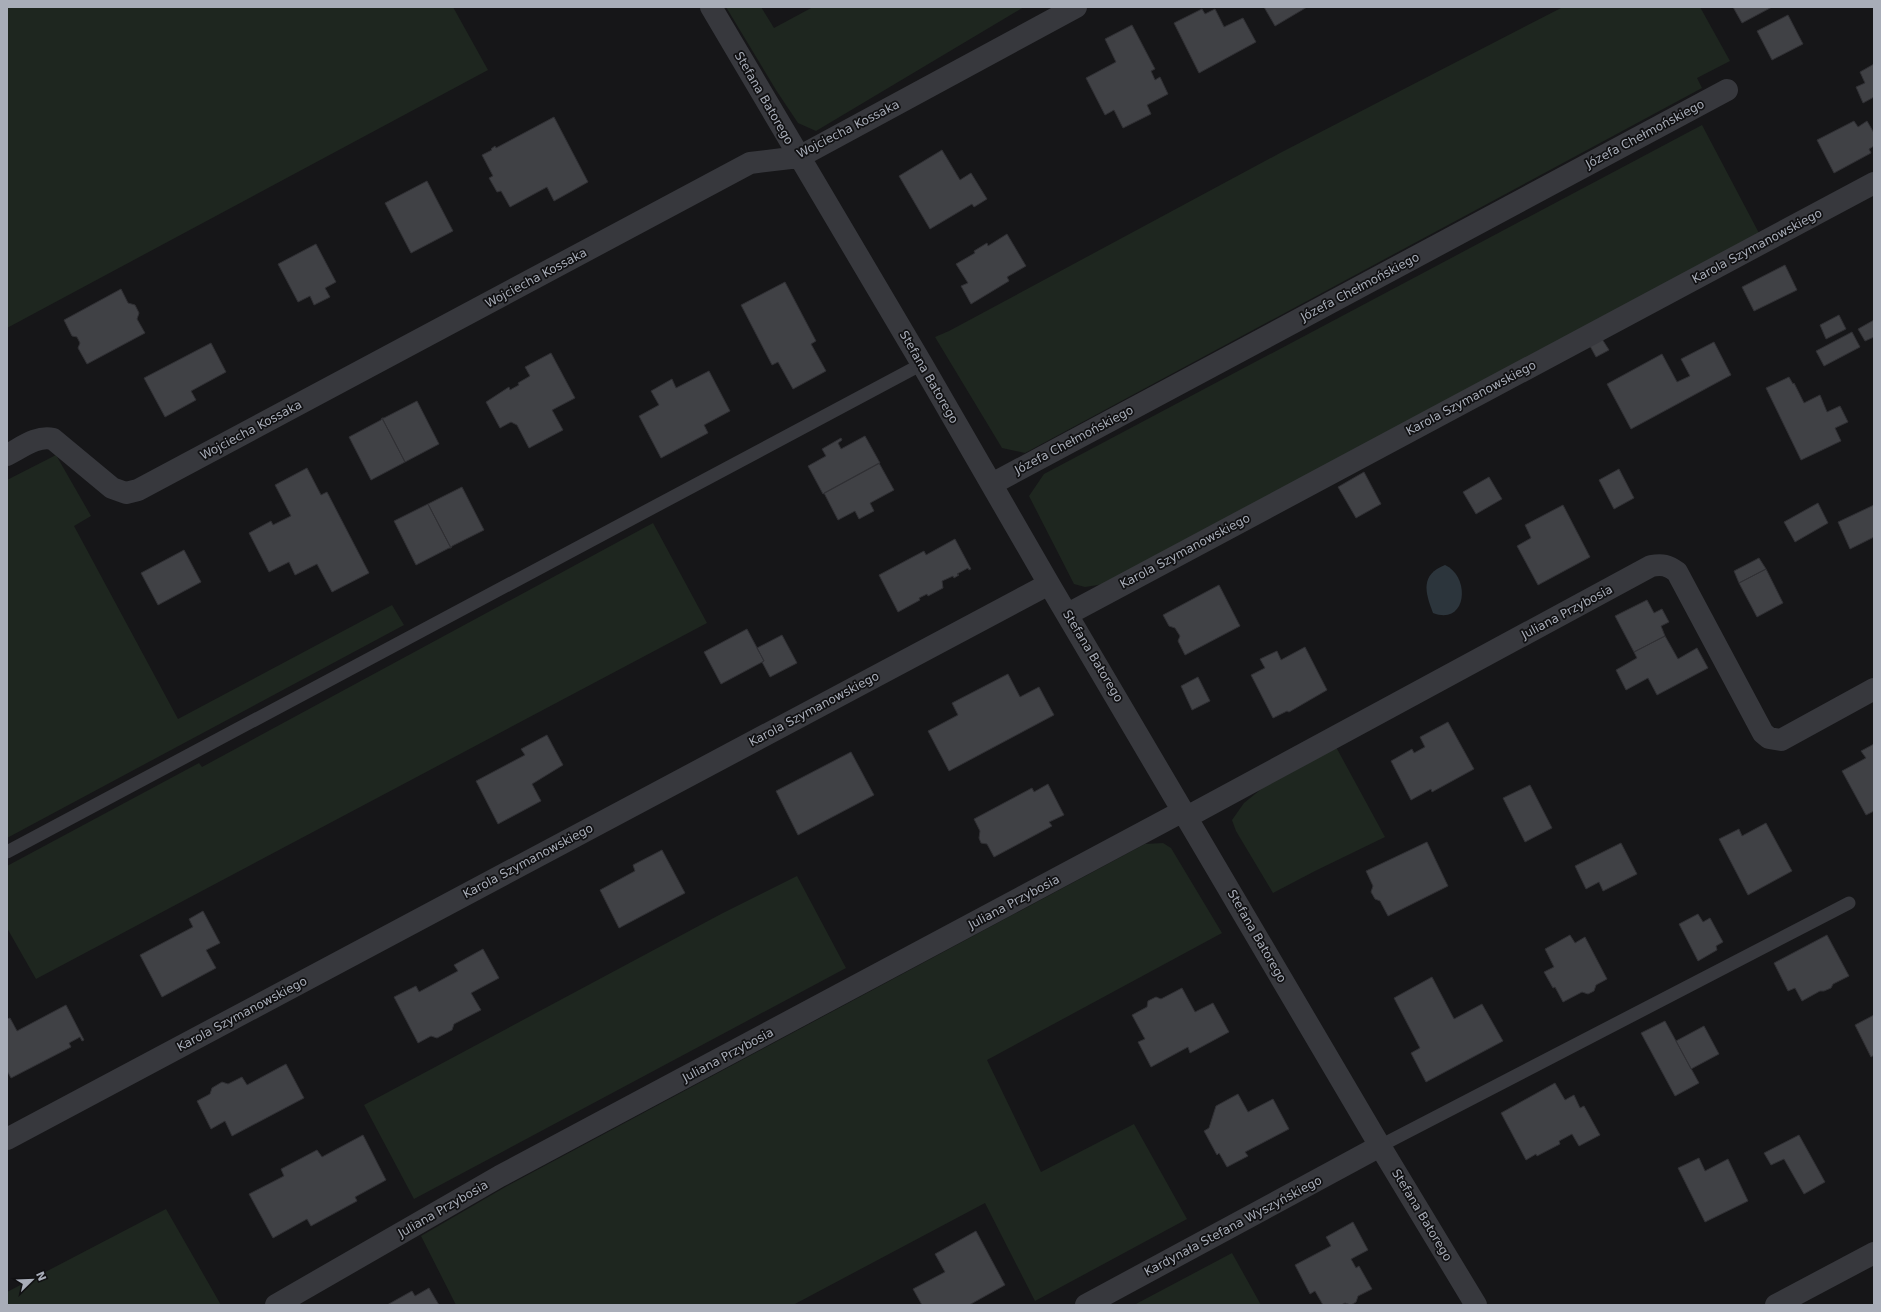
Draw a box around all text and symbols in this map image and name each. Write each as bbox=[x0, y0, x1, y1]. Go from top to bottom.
street label: Stefana Batorego bbox=[732, 49, 796, 147]
street label: Wojciecha Kossaka bbox=[794, 97, 902, 161]
street label: Józefa Chełmońskiego bbox=[1582, 97, 1707, 172]
street label: Karola Szymanowskiego bbox=[1690, 206, 1824, 286]
street label: Wojciecha Kossaka bbox=[483, 245, 589, 311]
street label: Józefa Chełmońskiego bbox=[1297, 250, 1422, 325]
street label: Stefana Batorego bbox=[897, 328, 961, 426]
street label: Karola Szymanowskiego bbox=[1404, 358, 1538, 438]
street label: Wojciecha Kossaka bbox=[198, 397, 304, 463]
street label: Józefa Chełmońskiego bbox=[1011, 403, 1136, 478]
street label: Karola Szymanowskiego bbox=[1118, 511, 1252, 591]
street label: Juliana Przybosia bbox=[1518, 582, 1615, 642]
street label: Stefana Batorego bbox=[1060, 608, 1126, 704]
street label: Karola Szymanowskiego bbox=[747, 669, 881, 749]
street label: Karola Szymanowskiego bbox=[461, 821, 595, 901]
street label: Juliana Przybosia bbox=[965, 872, 1062, 932]
street label: Stefana Batorego bbox=[1225, 887, 1289, 985]
street label: Karola Szymanowskiego bbox=[175, 974, 309, 1054]
street label: Juliana Przybosia bbox=[679, 1025, 776, 1085]
street label: Stefana Batorego bbox=[1389, 1167, 1455, 1263]
street label: Kardynała Stefana Wyszyńskiego bbox=[1142, 1173, 1324, 1279]
street label: Juliana Przybosia bbox=[395, 1178, 490, 1241]
north arrow bbox=[12, 1260, 52, 1300]
text: N bbox=[33, 1270, 49, 1283]

